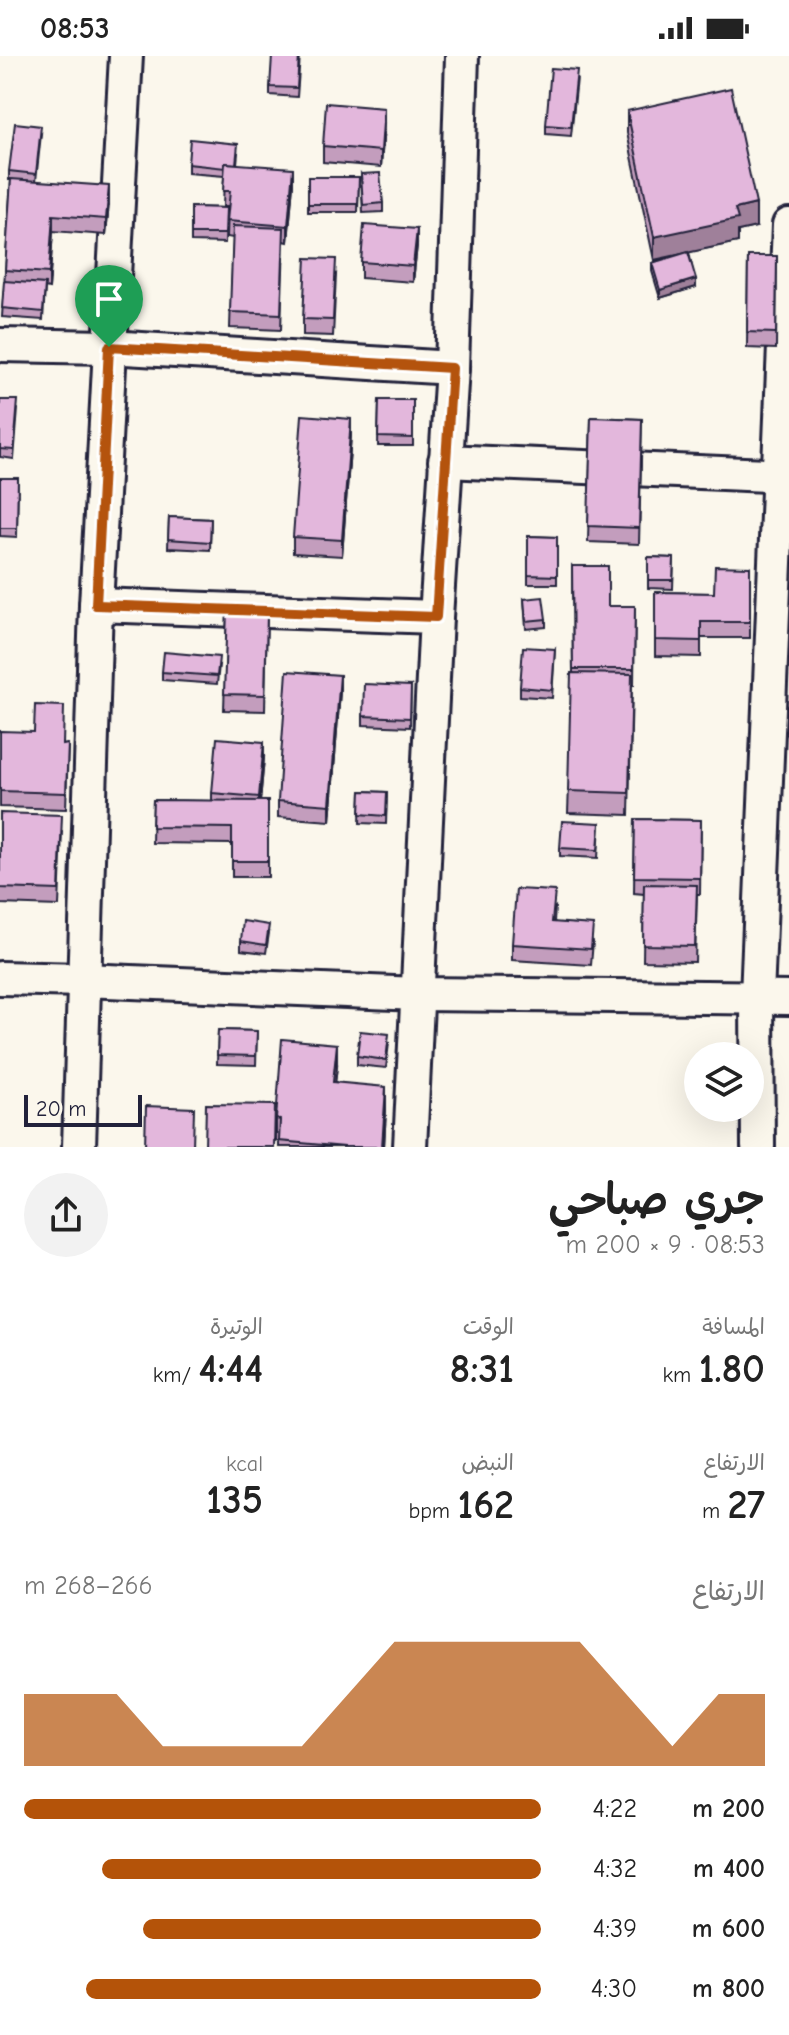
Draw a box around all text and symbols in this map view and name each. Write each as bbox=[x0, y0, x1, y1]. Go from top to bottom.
text: 08:53 bbox=[40, 11, 109, 46]
pin bbox=[75, 265, 143, 347]
icon: arrive bbox=[87, 277, 131, 321]
map controls bbox=[684, 1042, 764, 1122]
button: layers bbox=[684, 1042, 764, 1122]
scale bar bbox=[24, 1091, 142, 1127]
text: 20 m bbox=[36, 1096, 86, 1122]
button: share bbox=[24, 1173, 108, 1257]
text: جري صباحي bbox=[548, 1174, 765, 1225]
text: 08:53 · 9 × 200 m bbox=[565, 1230, 765, 1260]
text: الوتيرة bbox=[210, 1314, 263, 1340]
text: الوقت bbox=[463, 1314, 514, 1340]
text: المسافة bbox=[702, 1314, 765, 1340]
text: 4:44 bbox=[198, 1346, 263, 1392]
text: 8:31 bbox=[450, 1346, 514, 1392]
text: 1.80 bbox=[699, 1346, 765, 1392]
text: /km bbox=[153, 1362, 198, 1388]
text: km bbox=[662, 1362, 699, 1388]
text: النبض bbox=[461, 1450, 514, 1476]
text: الارتفاع bbox=[703, 1450, 765, 1476]
text: kcal bbox=[226, 1451, 263, 1477]
text: 135 bbox=[206, 1477, 263, 1523]
text: 162 bbox=[457, 1482, 514, 1528]
text: 27 bbox=[727, 1482, 765, 1528]
text: bpm bbox=[408, 1498, 457, 1524]
text: m bbox=[702, 1498, 727, 1524]
text: 266–268 m bbox=[24, 1571, 153, 1601]
text: الارتفاع bbox=[692, 1577, 765, 1607]
text: 4:22 bbox=[593, 1794, 637, 1824]
text: 200 m bbox=[692, 1794, 765, 1824]
text: 4:32 bbox=[593, 1854, 637, 1884]
text: 400 m bbox=[693, 1854, 765, 1884]
text: 4:39 bbox=[593, 1914, 637, 1944]
text: 600 m bbox=[692, 1914, 765, 1944]
text: 4:30 bbox=[591, 1974, 637, 2004]
text: 800 m bbox=[692, 1974, 765, 2004]

